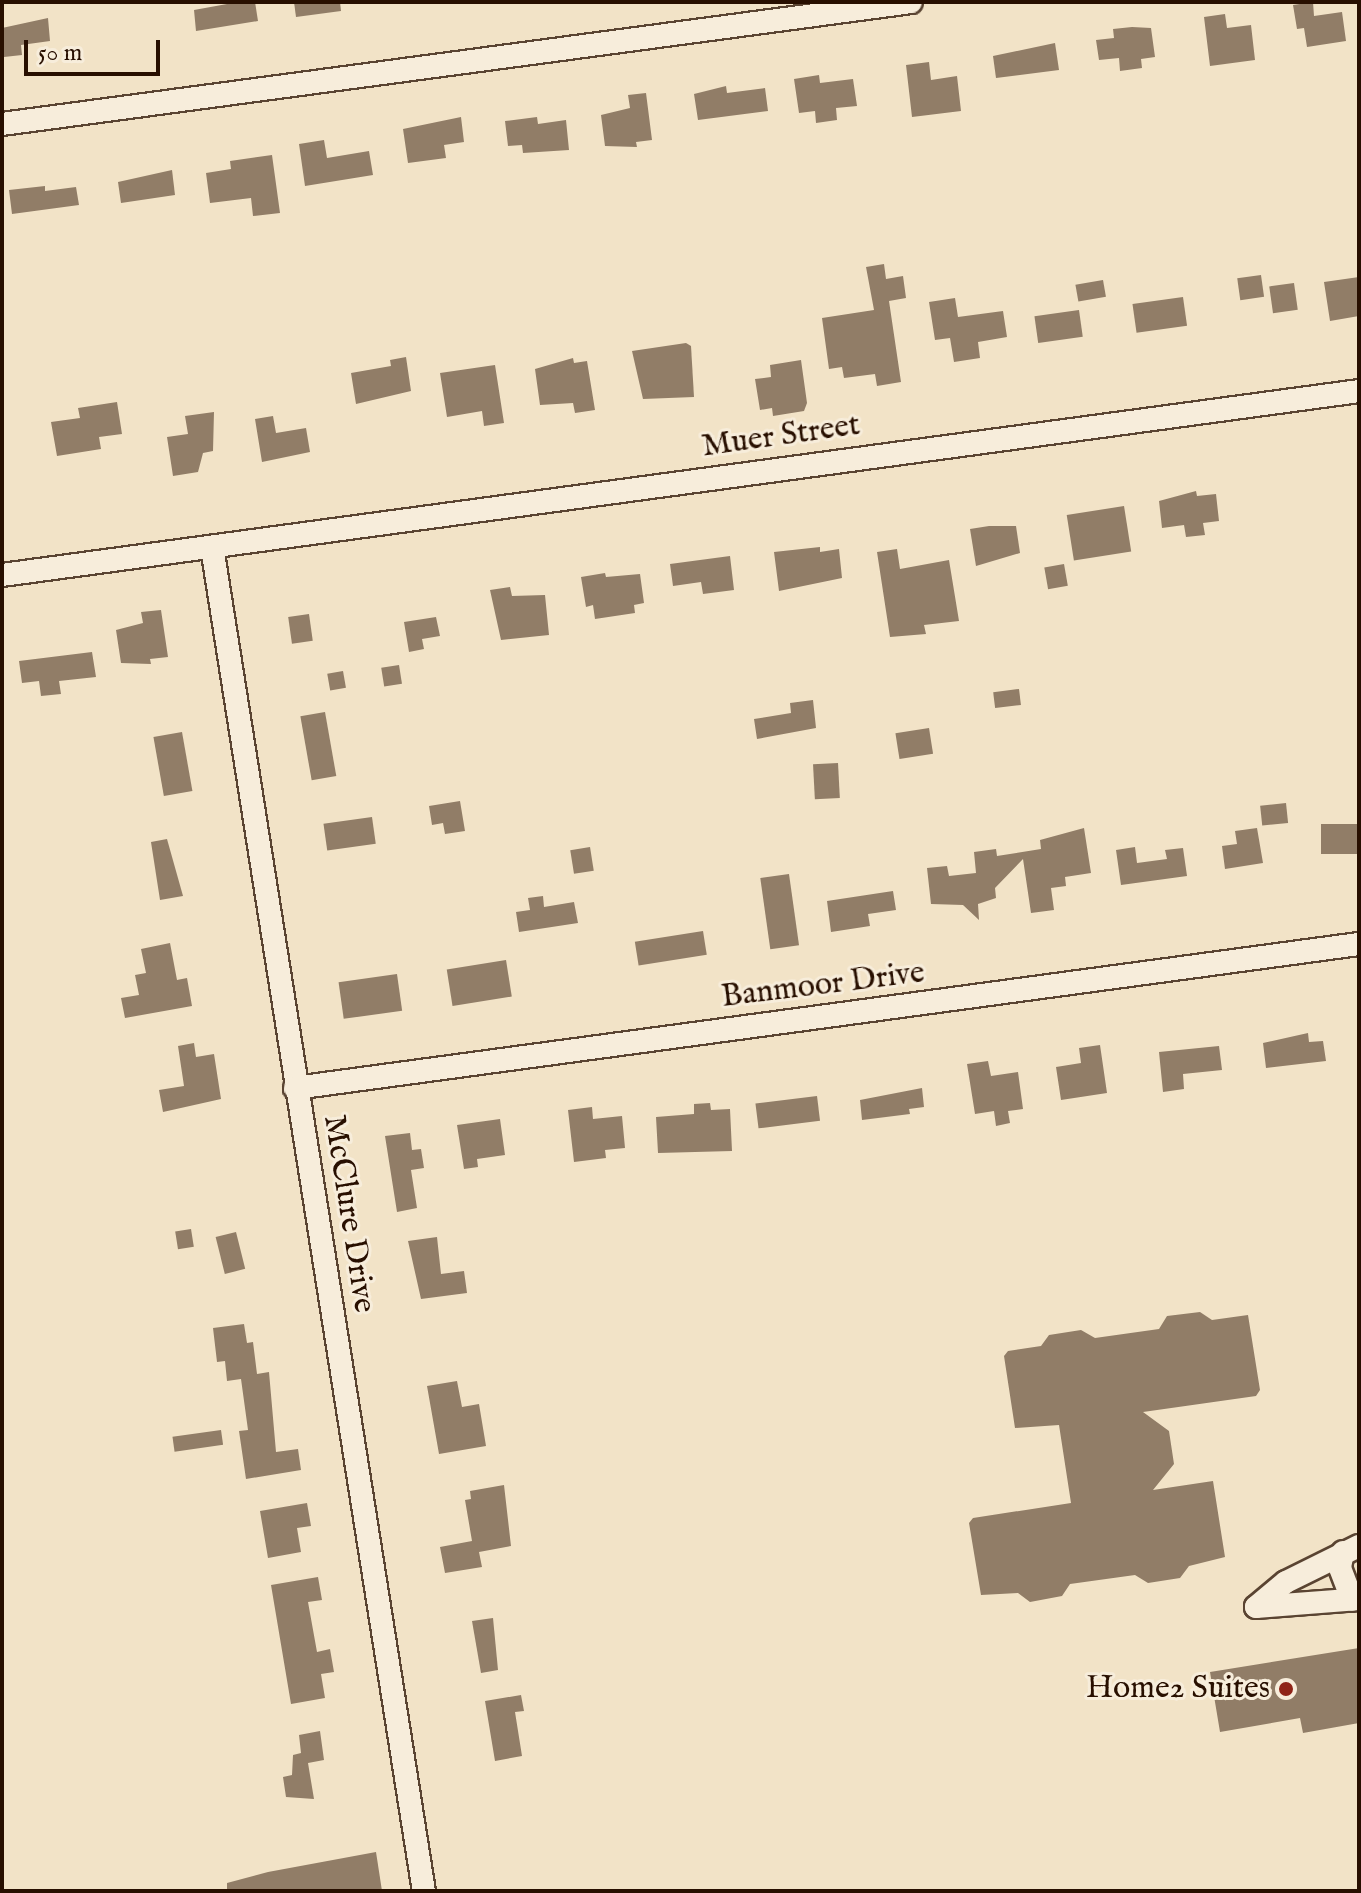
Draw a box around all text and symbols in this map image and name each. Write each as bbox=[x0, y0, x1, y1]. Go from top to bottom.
scale bar bbox=[28, 24, 164, 74]
text: 50 m bbox=[38, 38, 82, 69]
street label: Muer Street bbox=[699, 407, 863, 467]
street label: Banmoor Drive bbox=[719, 954, 927, 1018]
street label: McClure Drive bbox=[313, 1112, 383, 1316]
place label: Home2 Suites bbox=[1086, 1670, 1270, 1708]
marker: Home2 Suites bbox=[1277, 1680, 1295, 1698]

